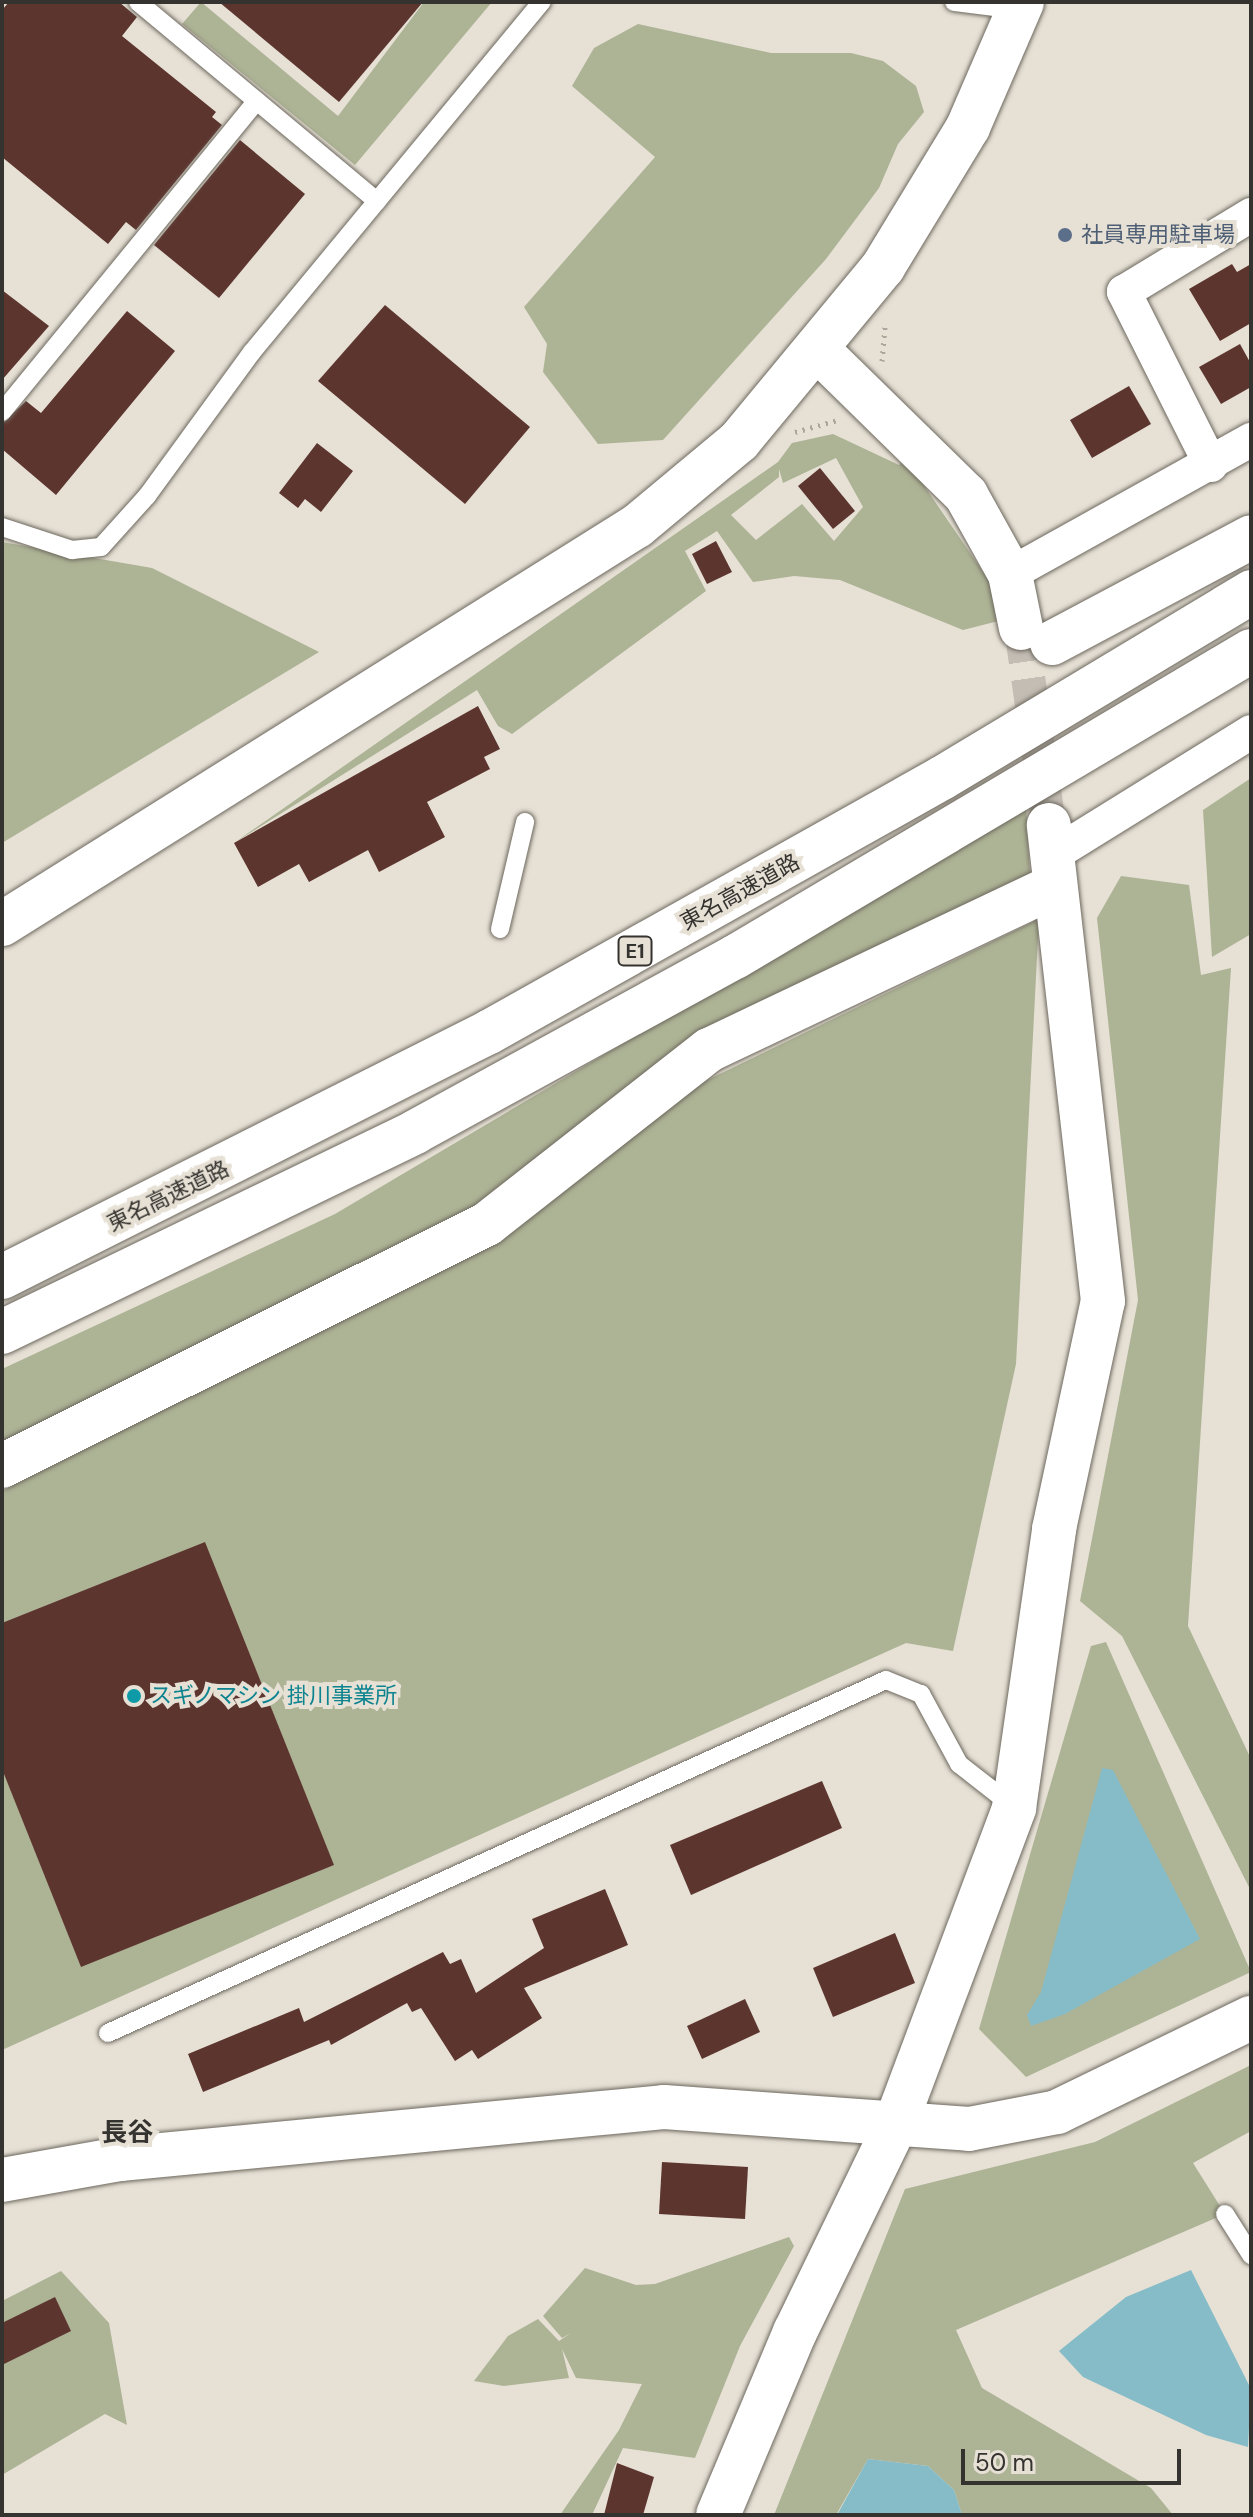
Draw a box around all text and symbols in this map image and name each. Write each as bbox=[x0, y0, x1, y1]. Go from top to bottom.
place label: 社員専用駐車場 bbox=[1081, 222, 1235, 248]
marker: 社員専用駐車場 bbox=[1056, 226, 1074, 244]
street label: 東名高速道路 bbox=[676, 848, 804, 936]
road number: E1 bbox=[617, 935, 653, 967]
street label: 東名高速道路 bbox=[103, 1155, 233, 1237]
place label: スギノマシン 掛川事業所 bbox=[150, 1683, 398, 1709]
marker: スギノマシン 掛川事業所 bbox=[125, 1687, 143, 1705]
district label: 長谷 bbox=[101, 2117, 153, 2149]
scale bar bbox=[965, 2433, 1185, 2483]
text: 50 m bbox=[975, 2447, 1034, 2478]

